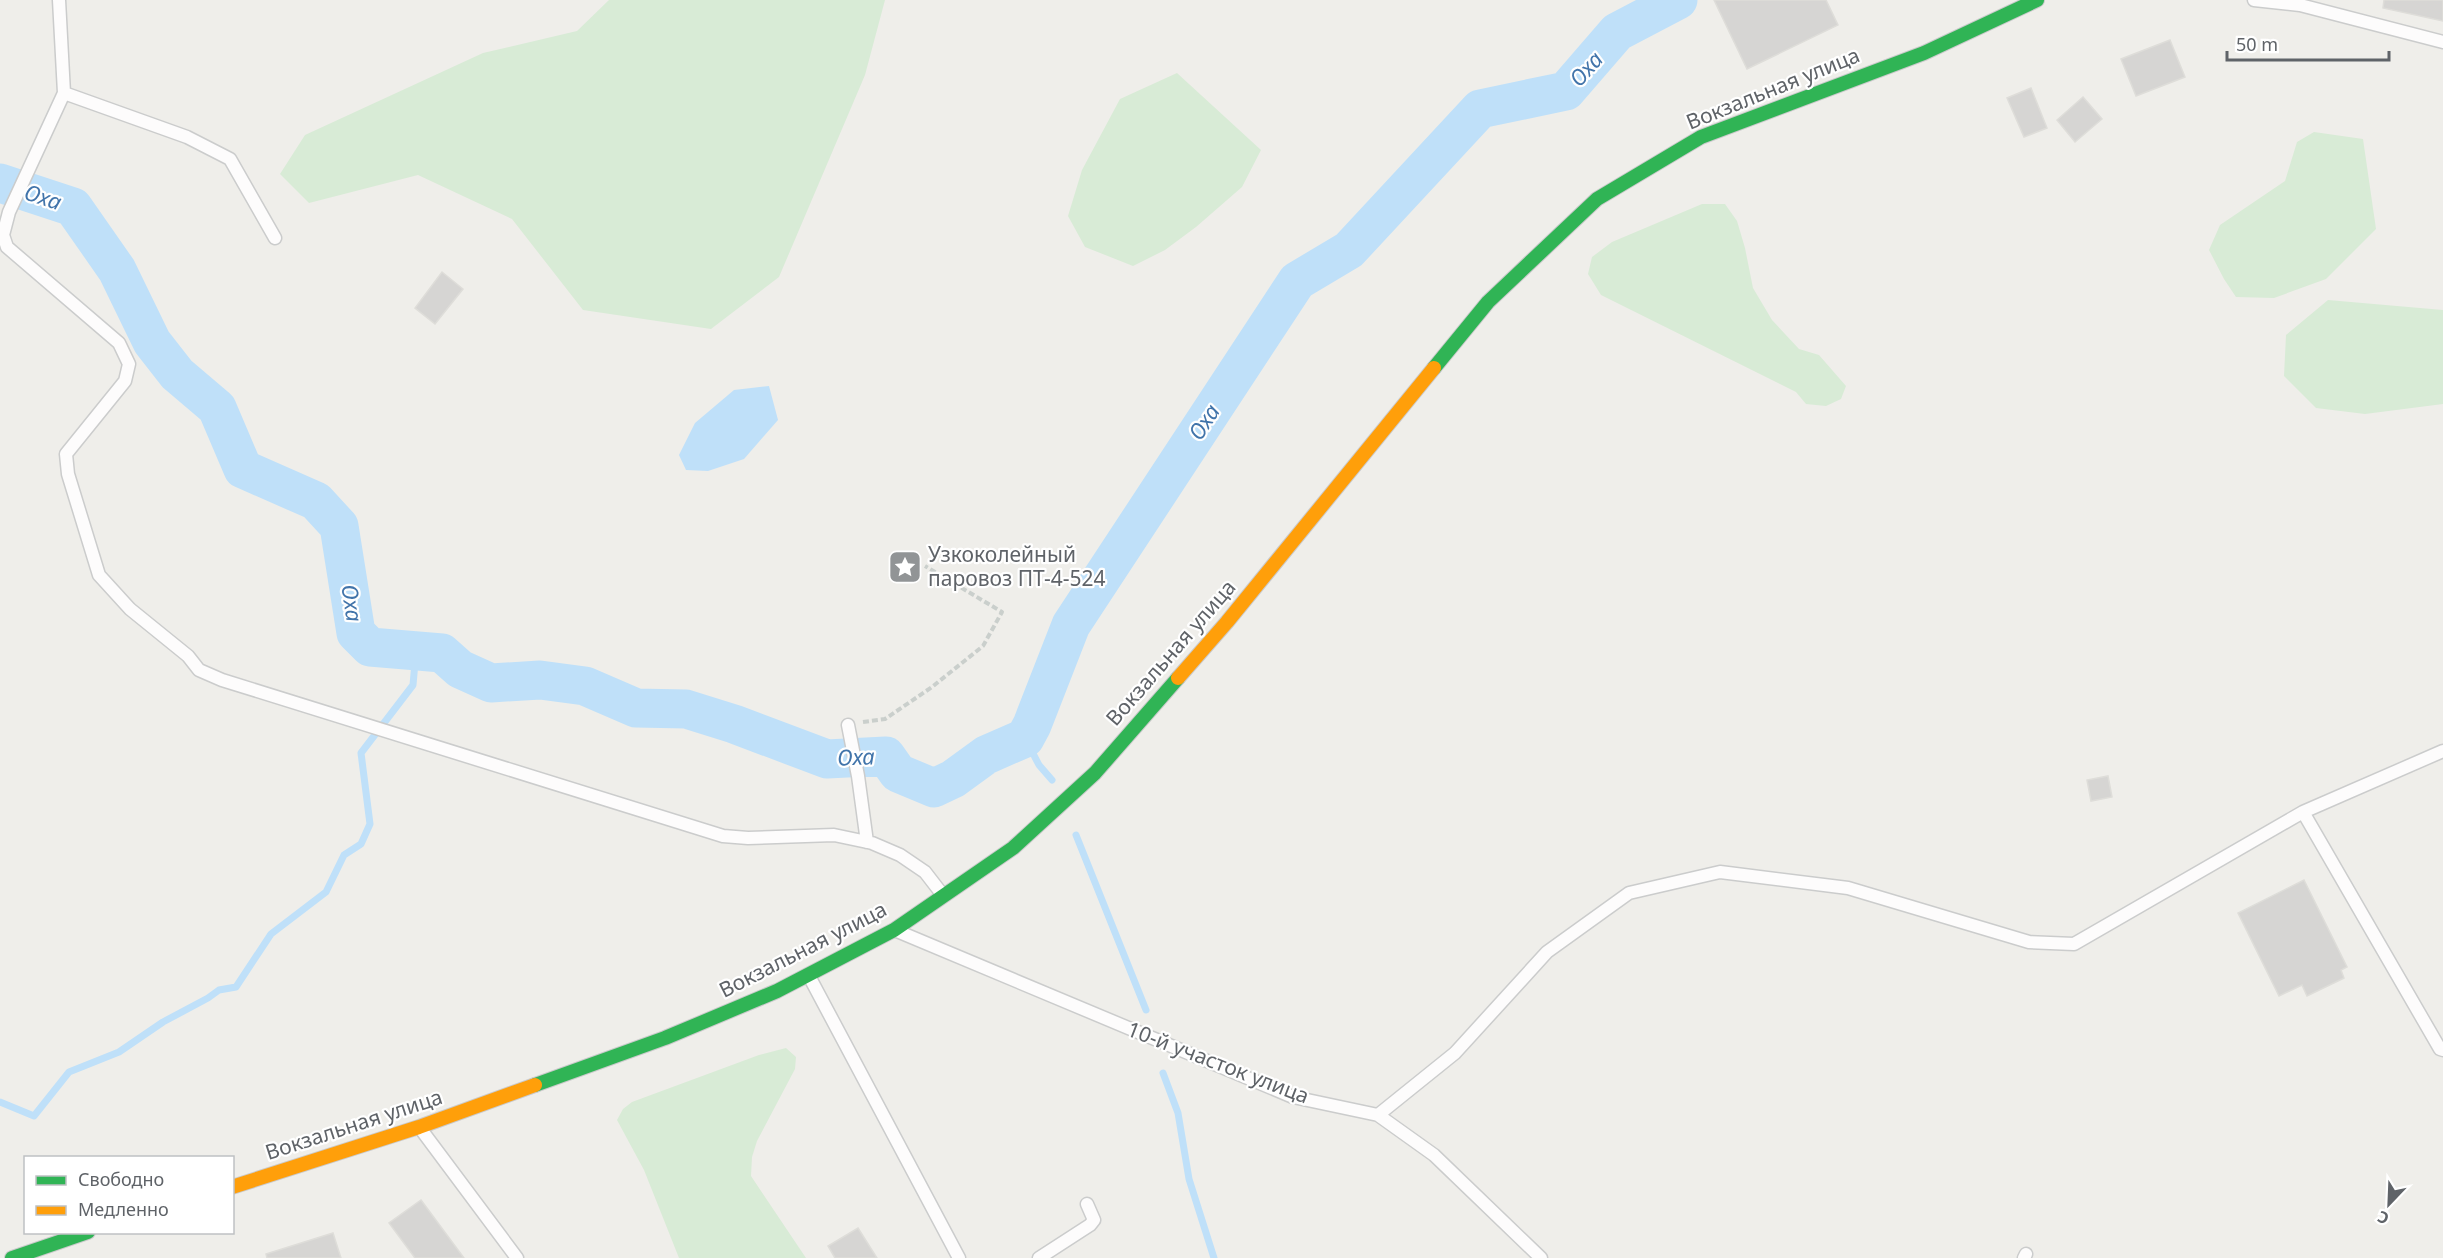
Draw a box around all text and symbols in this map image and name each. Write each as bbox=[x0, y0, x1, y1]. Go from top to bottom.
scale bar bbox=[2227, 24, 2389, 62]
text: 50 m bbox=[2236, 32, 2278, 56]
street label: Вокзальная улица bbox=[1682, 41, 1863, 136]
water label: Оха bbox=[1562, 44, 1609, 92]
water label: Оха bbox=[21, 176, 66, 216]
water label: Оха bbox=[1180, 398, 1226, 445]
place label: Узкоколейный паровоз ПТ-4-524 bbox=[928, 540, 1105, 592]
place icon: Узкоколейный паровоз ПТ-4-524 bbox=[887, 549, 923, 585]
street label: Вокзальная улица bbox=[1099, 573, 1241, 731]
water label: Оха bbox=[335, 582, 371, 624]
water label: Оха bbox=[837, 740, 875, 772]
street label: Вокзальная улица bbox=[714, 895, 891, 1003]
street label: 10-й участок улица bbox=[1123, 1014, 1313, 1110]
street label: Вокзальная улица bbox=[262, 1082, 446, 1166]
legend bbox=[24, 1156, 234, 1234]
text: Свободно bbox=[78, 1167, 164, 1191]
north arrow bbox=[2359, 1174, 2419, 1234]
text: Медленно bbox=[78, 1197, 169, 1221]
text: С bbox=[2374, 1206, 2392, 1230]

